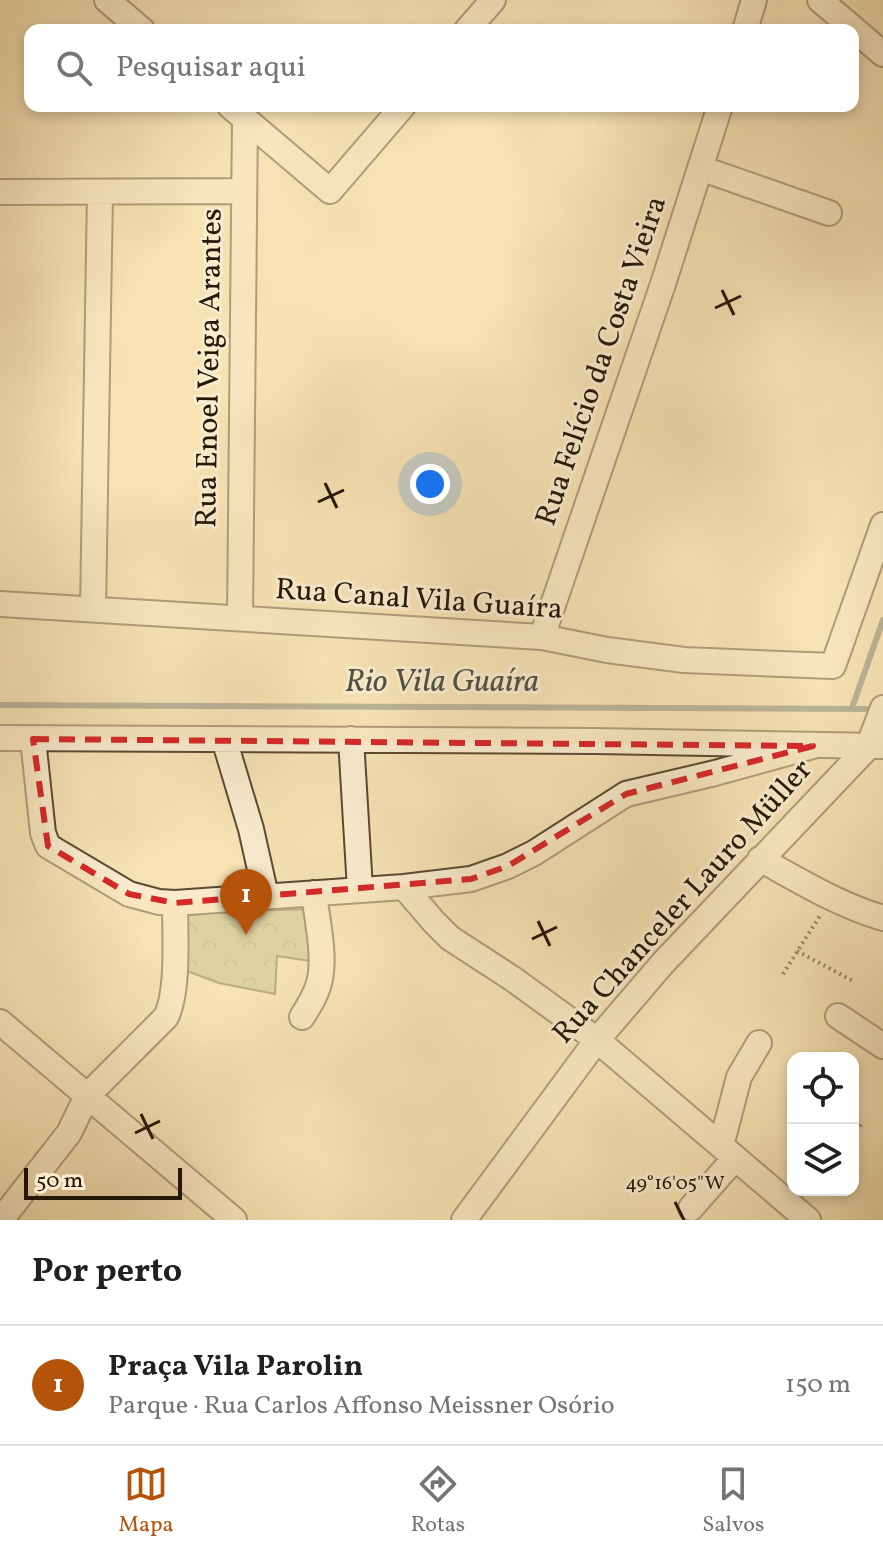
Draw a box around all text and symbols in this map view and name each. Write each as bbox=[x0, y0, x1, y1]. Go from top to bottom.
search box bbox=[24, 24, 859, 112]
icon: search bbox=[52, 46, 96, 90]
text: Pesquisar aqui bbox=[116, 47, 306, 89]
street label: Rua Felício da Costa Vieira bbox=[526, 191, 678, 531]
street label: Rua Enoel Veiga Arantes bbox=[186, 208, 234, 528]
your location bbox=[410, 464, 450, 504]
street label: Rua Canal Vila Guaíra bbox=[274, 569, 564, 631]
water label: Rio Vila Guaíra bbox=[345, 661, 539, 705]
street label: Rua Chanceler Lauro Müller bbox=[544, 750, 822, 1054]
pin: 1 bbox=[220, 869, 272, 935]
map controls bbox=[787, 1052, 859, 1196]
button: locate bbox=[787, 1052, 859, 1124]
button: layers bbox=[787, 1124, 859, 1196]
scale bar bbox=[24, 1164, 182, 1200]
text: 50 m bbox=[36, 1166, 83, 1197]
text: 49°16'05"W bbox=[625, 1170, 725, 1198]
text: Por perto bbox=[32, 1249, 182, 1296]
text: Praça Vila Parolin bbox=[108, 1346, 363, 1388]
text: 1 bbox=[53, 1367, 63, 1403]
text: 150 m bbox=[785, 1367, 851, 1403]
text: Parque · Rua Carlos Affonso Meissner Osório bbox=[108, 1388, 615, 1424]
tab: Mapa bbox=[119, 1462, 174, 1541]
tab: Rotas bbox=[411, 1462, 465, 1541]
tab: Salvos bbox=[702, 1462, 764, 1541]

